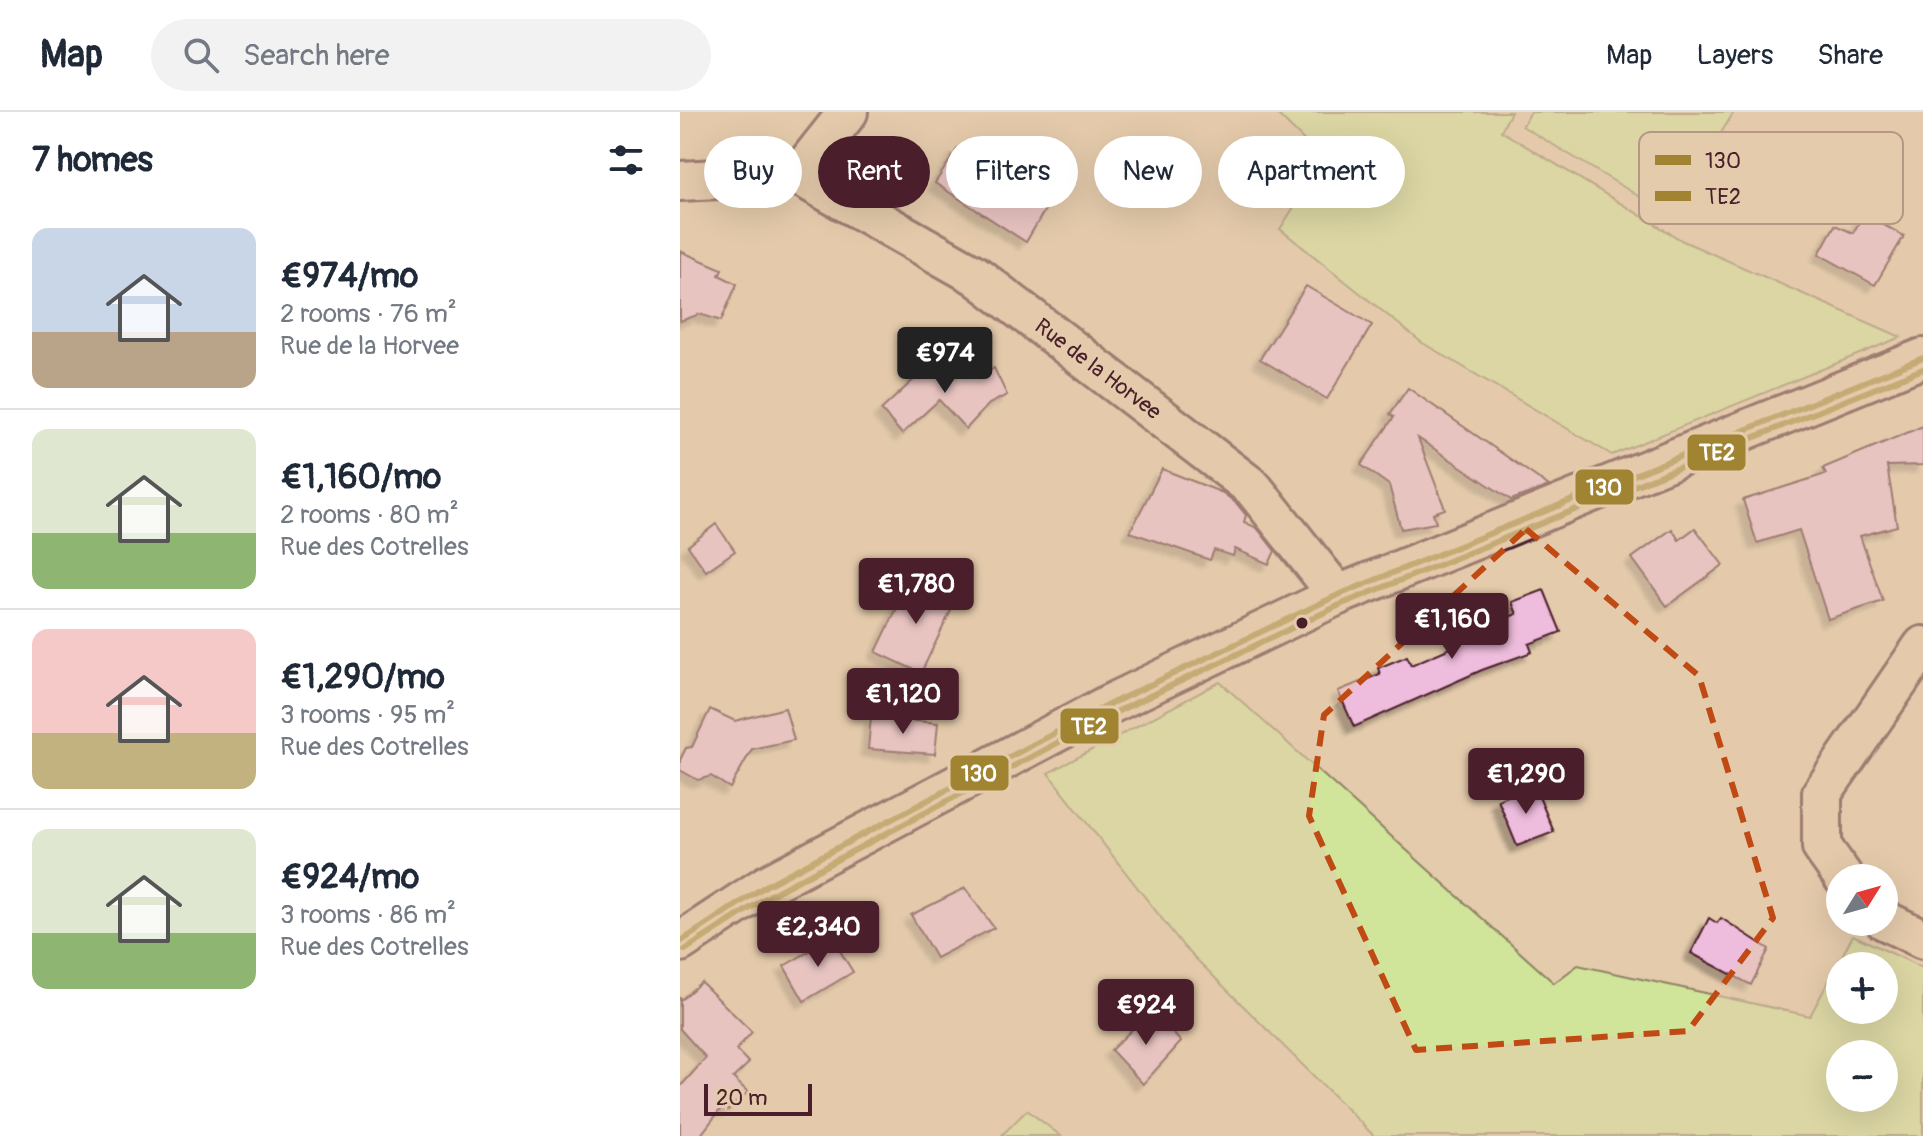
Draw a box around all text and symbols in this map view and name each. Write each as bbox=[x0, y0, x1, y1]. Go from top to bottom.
search box bbox=[151, 19, 711, 91]
text: Map bbox=[40, 31, 103, 79]
icon: search bbox=[179, 33, 223, 77]
text: Search here bbox=[243, 37, 390, 74]
text: Map bbox=[1606, 38, 1652, 73]
text: Layers bbox=[1696, 38, 1773, 73]
text: Share bbox=[1817, 38, 1883, 73]
legend bbox=[1639, 132, 1903, 224]
chip: Buy bbox=[704, 136, 802, 208]
chip: Rent bbox=[818, 136, 930, 208]
chip: Filters bbox=[946, 136, 1078, 208]
chip: New bbox=[1094, 136, 1202, 208]
chip: Apartment bbox=[1218, 136, 1405, 208]
icon: filters bbox=[604, 138, 648, 182]
text: 7 homes bbox=[32, 139, 153, 182]
text: 130 bbox=[1705, 147, 1741, 175]
text: TE2 bbox=[1705, 183, 1741, 211]
text: €974/mo bbox=[280, 255, 418, 298]
icon: home bbox=[96, 260, 192, 356]
text: 2 rooms · 76 m² bbox=[280, 298, 457, 330]
street label: Rue de la Horvee bbox=[1029, 312, 1167, 426]
pin: €974 bbox=[898, 327, 992, 395]
text: Rue de la Horvee bbox=[280, 330, 459, 362]
text: €974 bbox=[915, 337, 975, 369]
line badge: TE2 bbox=[1686, 433, 1747, 472]
text: TE2 bbox=[1698, 439, 1735, 467]
text: €1,160/mo bbox=[280, 456, 441, 499]
icon: home bbox=[96, 461, 192, 557]
line badge: 130 bbox=[1574, 468, 1635, 506]
text: 130 bbox=[1586, 474, 1622, 502]
text: 2 rooms · 80 m² bbox=[280, 499, 459, 531]
text: Rue des Cotrelles bbox=[280, 531, 469, 563]
pin: €1,780 bbox=[851, 558, 981, 626]
text: €1,780 bbox=[877, 568, 955, 600]
pin: €1,160 bbox=[1387, 593, 1517, 661]
text: €1,160 bbox=[1414, 603, 1491, 635]
unlabelled marker bbox=[1294, 615, 1310, 631]
text: €1,290/mo bbox=[280, 656, 445, 699]
icon: home bbox=[96, 661, 192, 757]
pin: €1,120 bbox=[838, 668, 968, 736]
text: €1,120 bbox=[865, 678, 941, 710]
text: 3 rooms · 95 m² bbox=[280, 699, 455, 731]
line badge: TE2 bbox=[1059, 707, 1120, 745]
text: TE2 bbox=[1070, 713, 1107, 741]
text: Rue des Cotrelles bbox=[280, 731, 469, 763]
pin: €1,290 bbox=[1461, 748, 1591, 816]
line badge: 130 bbox=[949, 754, 1010, 792]
text: €1,290 bbox=[1486, 758, 1566, 790]
text: 130 bbox=[961, 760, 997, 788]
text: €924/mo bbox=[280, 856, 419, 899]
icon: home bbox=[96, 861, 192, 957]
north arrow bbox=[1826, 864, 1898, 936]
map controls bbox=[1826, 864, 1898, 1112]
text: 3 rooms · 86 m² bbox=[280, 899, 456, 931]
pin: €2,340 bbox=[753, 901, 883, 969]
text: €2,340 bbox=[775, 911, 861, 943]
text: Rue des Cotrelles bbox=[280, 931, 469, 963]
button: + bbox=[1826, 952, 1898, 1024]
pin: €924 bbox=[1099, 979, 1193, 1047]
text: €924 bbox=[1116, 989, 1176, 1021]
button: − bbox=[1826, 1040, 1898, 1112]
scale bar bbox=[704, 1080, 812, 1116]
text: 20 m bbox=[716, 1084, 768, 1112]

